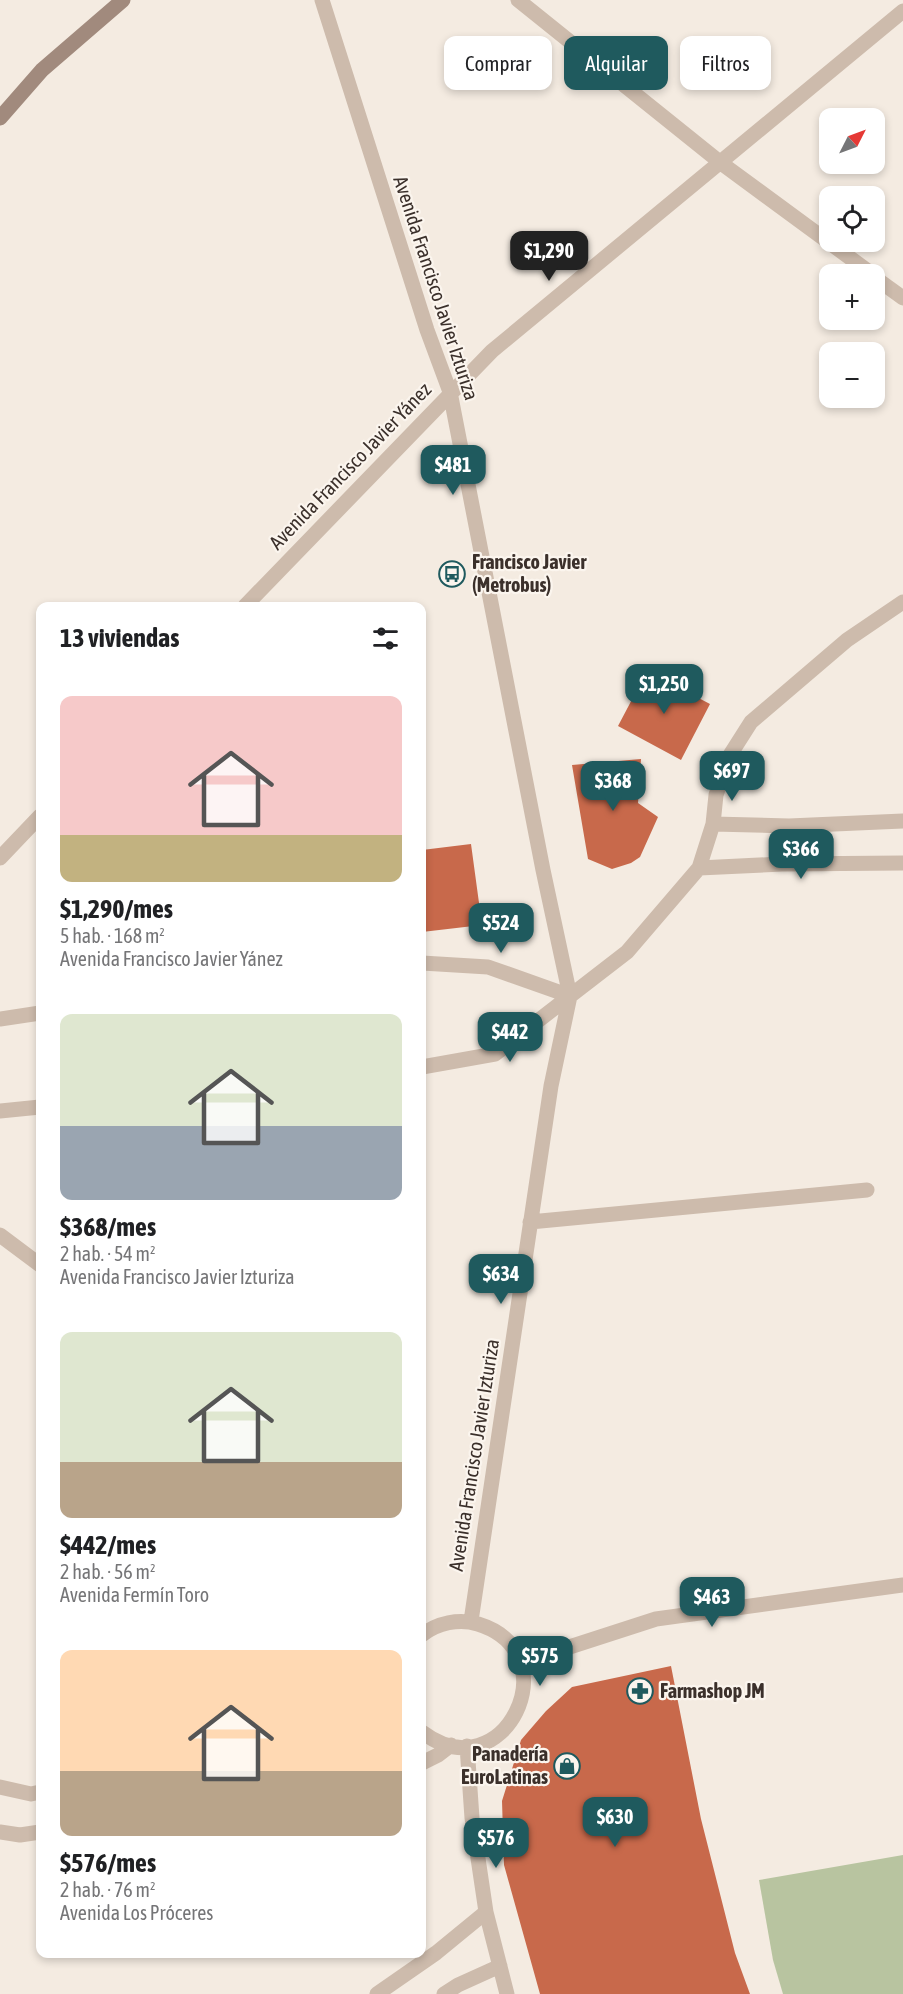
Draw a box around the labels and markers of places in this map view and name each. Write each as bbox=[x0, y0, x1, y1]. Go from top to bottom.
pin: $1,290 bbox=[500, 231, 598, 282]
pin: $481 bbox=[417, 445, 489, 496]
place label: Francisco Javier (Metrobus) bbox=[472, 550, 587, 596]
bus stop icon: Francisco Javier (Metrobus) bbox=[437, 559, 467, 589]
pin: $1,250 bbox=[615, 664, 713, 715]
pin: $697 bbox=[696, 751, 768, 802]
pin: $368 bbox=[577, 761, 649, 812]
pin: $366 bbox=[765, 829, 837, 880]
pin: $524 bbox=[465, 903, 537, 954]
pin: $442 bbox=[474, 1012, 546, 1063]
pin: $634 bbox=[465, 1254, 537, 1305]
pin: $463 bbox=[676, 1577, 748, 1628]
pin: $575 bbox=[504, 1636, 576, 1687]
pharmacy icon: Farmashop JM bbox=[625, 1676, 655, 1706]
place label: Farmashop JM bbox=[660, 1679, 765, 1702]
place label: Panadería EuroLatinas bbox=[461, 1742, 548, 1788]
shop icon: Panadería EuroLatinas bbox=[552, 1751, 582, 1781]
pin: $630 bbox=[579, 1797, 651, 1848]
pin: $576 bbox=[460, 1818, 532, 1869]

